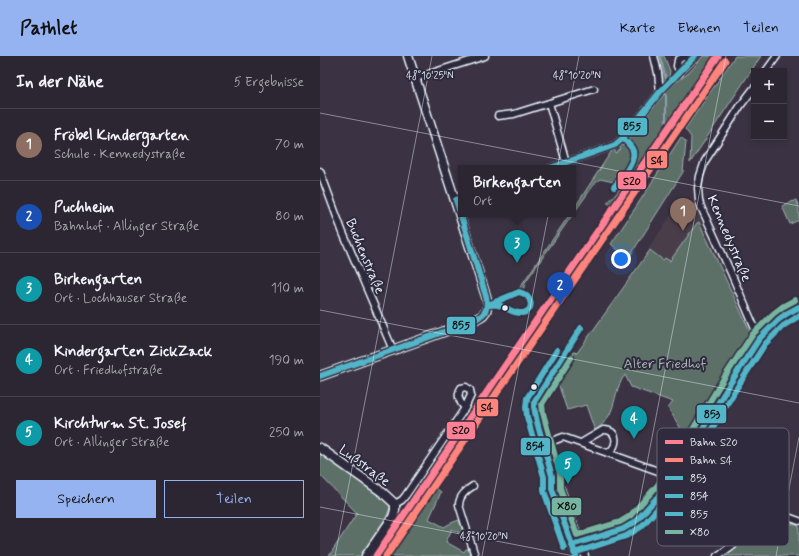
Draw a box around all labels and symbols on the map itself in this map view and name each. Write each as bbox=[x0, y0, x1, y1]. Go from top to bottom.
text: 48°10'25"N bbox=[406, 69, 454, 83]
text: 48°10'20"N bbox=[553, 69, 601, 83]
line badge: 855 bbox=[617, 117, 648, 136]
text: 855 bbox=[623, 120, 641, 134]
line badge: S4 bbox=[646, 150, 668, 169]
text: S4 bbox=[651, 154, 664, 168]
line badge: S20 bbox=[617, 171, 647, 190]
text: S20 bbox=[623, 175, 641, 189]
street label: Kennedystraße bbox=[703, 192, 755, 285]
pin: 1 bbox=[670, 198, 696, 231]
street label: Buchenstraße bbox=[341, 216, 389, 297]
pin: 3 bbox=[504, 230, 530, 263]
your location bbox=[611, 249, 631, 269]
pin: 2 bbox=[547, 272, 573, 305]
unlabelled marker bbox=[500, 303, 510, 313]
line badge: 855 bbox=[446, 316, 476, 335]
text: 855 bbox=[452, 319, 470, 333]
park label: Alter Friedhof bbox=[624, 355, 706, 373]
unlabelled marker bbox=[529, 382, 539, 392]
line badge: S4 bbox=[476, 398, 499, 417]
text: S4 bbox=[481, 401, 494, 415]
line badge: 853 bbox=[696, 404, 727, 424]
pin: 4 bbox=[621, 406, 647, 439]
text: 853 bbox=[704, 408, 721, 422]
line badge: S20 bbox=[446, 421, 476, 440]
text: S20 bbox=[452, 424, 470, 438]
legend bbox=[657, 428, 789, 546]
text: Bahn S20 bbox=[690, 436, 738, 450]
line badge: 854 bbox=[520, 437, 551, 456]
text: 854 bbox=[526, 440, 545, 454]
street label: Lußstraße bbox=[335, 441, 394, 491]
pin: 5 bbox=[555, 451, 581, 484]
text: Bahn S4 bbox=[690, 454, 733, 468]
text: 853 bbox=[690, 472, 707, 486]
text: 854 bbox=[690, 490, 709, 504]
line badge: X80 bbox=[551, 497, 582, 516]
text: X80 bbox=[557, 500, 577, 514]
text: 855 bbox=[690, 508, 708, 522]
text: X80 bbox=[690, 526, 709, 540]
text: 48°10'20"N bbox=[460, 530, 508, 544]

